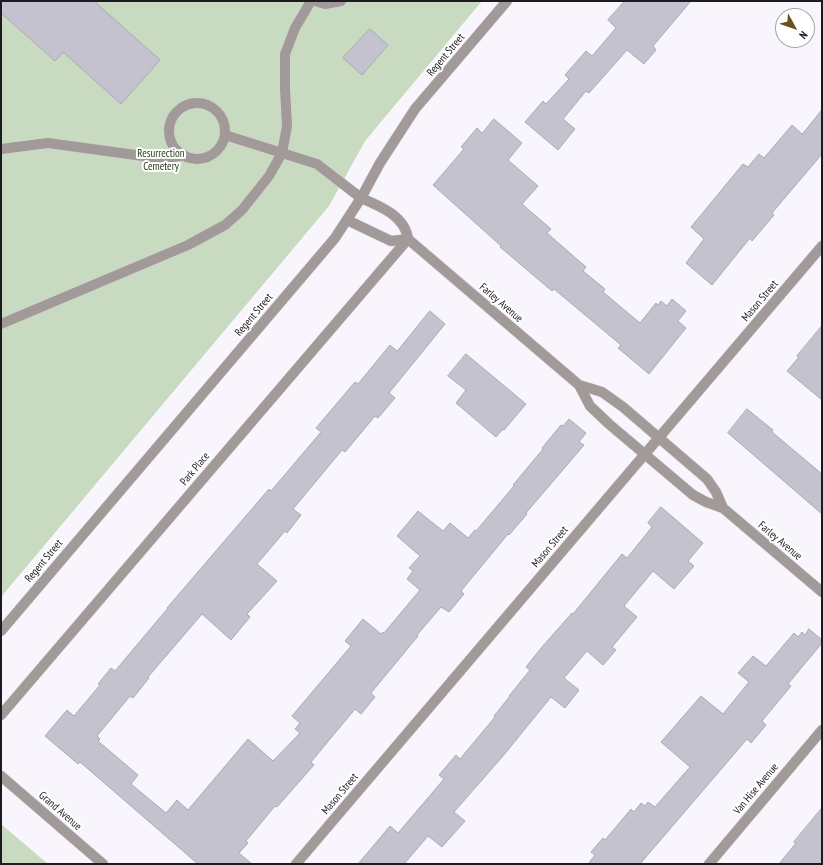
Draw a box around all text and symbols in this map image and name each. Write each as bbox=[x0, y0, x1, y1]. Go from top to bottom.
north arrow bbox=[775, 8, 815, 48]
text: N bbox=[796, 28, 811, 42]
street label: Regent Street bbox=[424, 31, 468, 79]
park label: Resurrection Cemetery bbox=[137, 147, 185, 173]
street label: Mason Street bbox=[739, 278, 781, 324]
street label: Farley Avenue bbox=[477, 281, 525, 325]
street label: Regent Street bbox=[232, 291, 276, 339]
street label: Park Place bbox=[177, 450, 213, 488]
street label: Farley Avenue bbox=[755, 519, 805, 563]
street label: Mason Street bbox=[529, 524, 571, 570]
street label: Regent Street bbox=[22, 537, 66, 585]
street label: Van Hise Avenue bbox=[731, 761, 781, 817]
street label: Mason Street bbox=[319, 771, 361, 817]
street label: Grand Avenue bbox=[36, 789, 84, 833]

